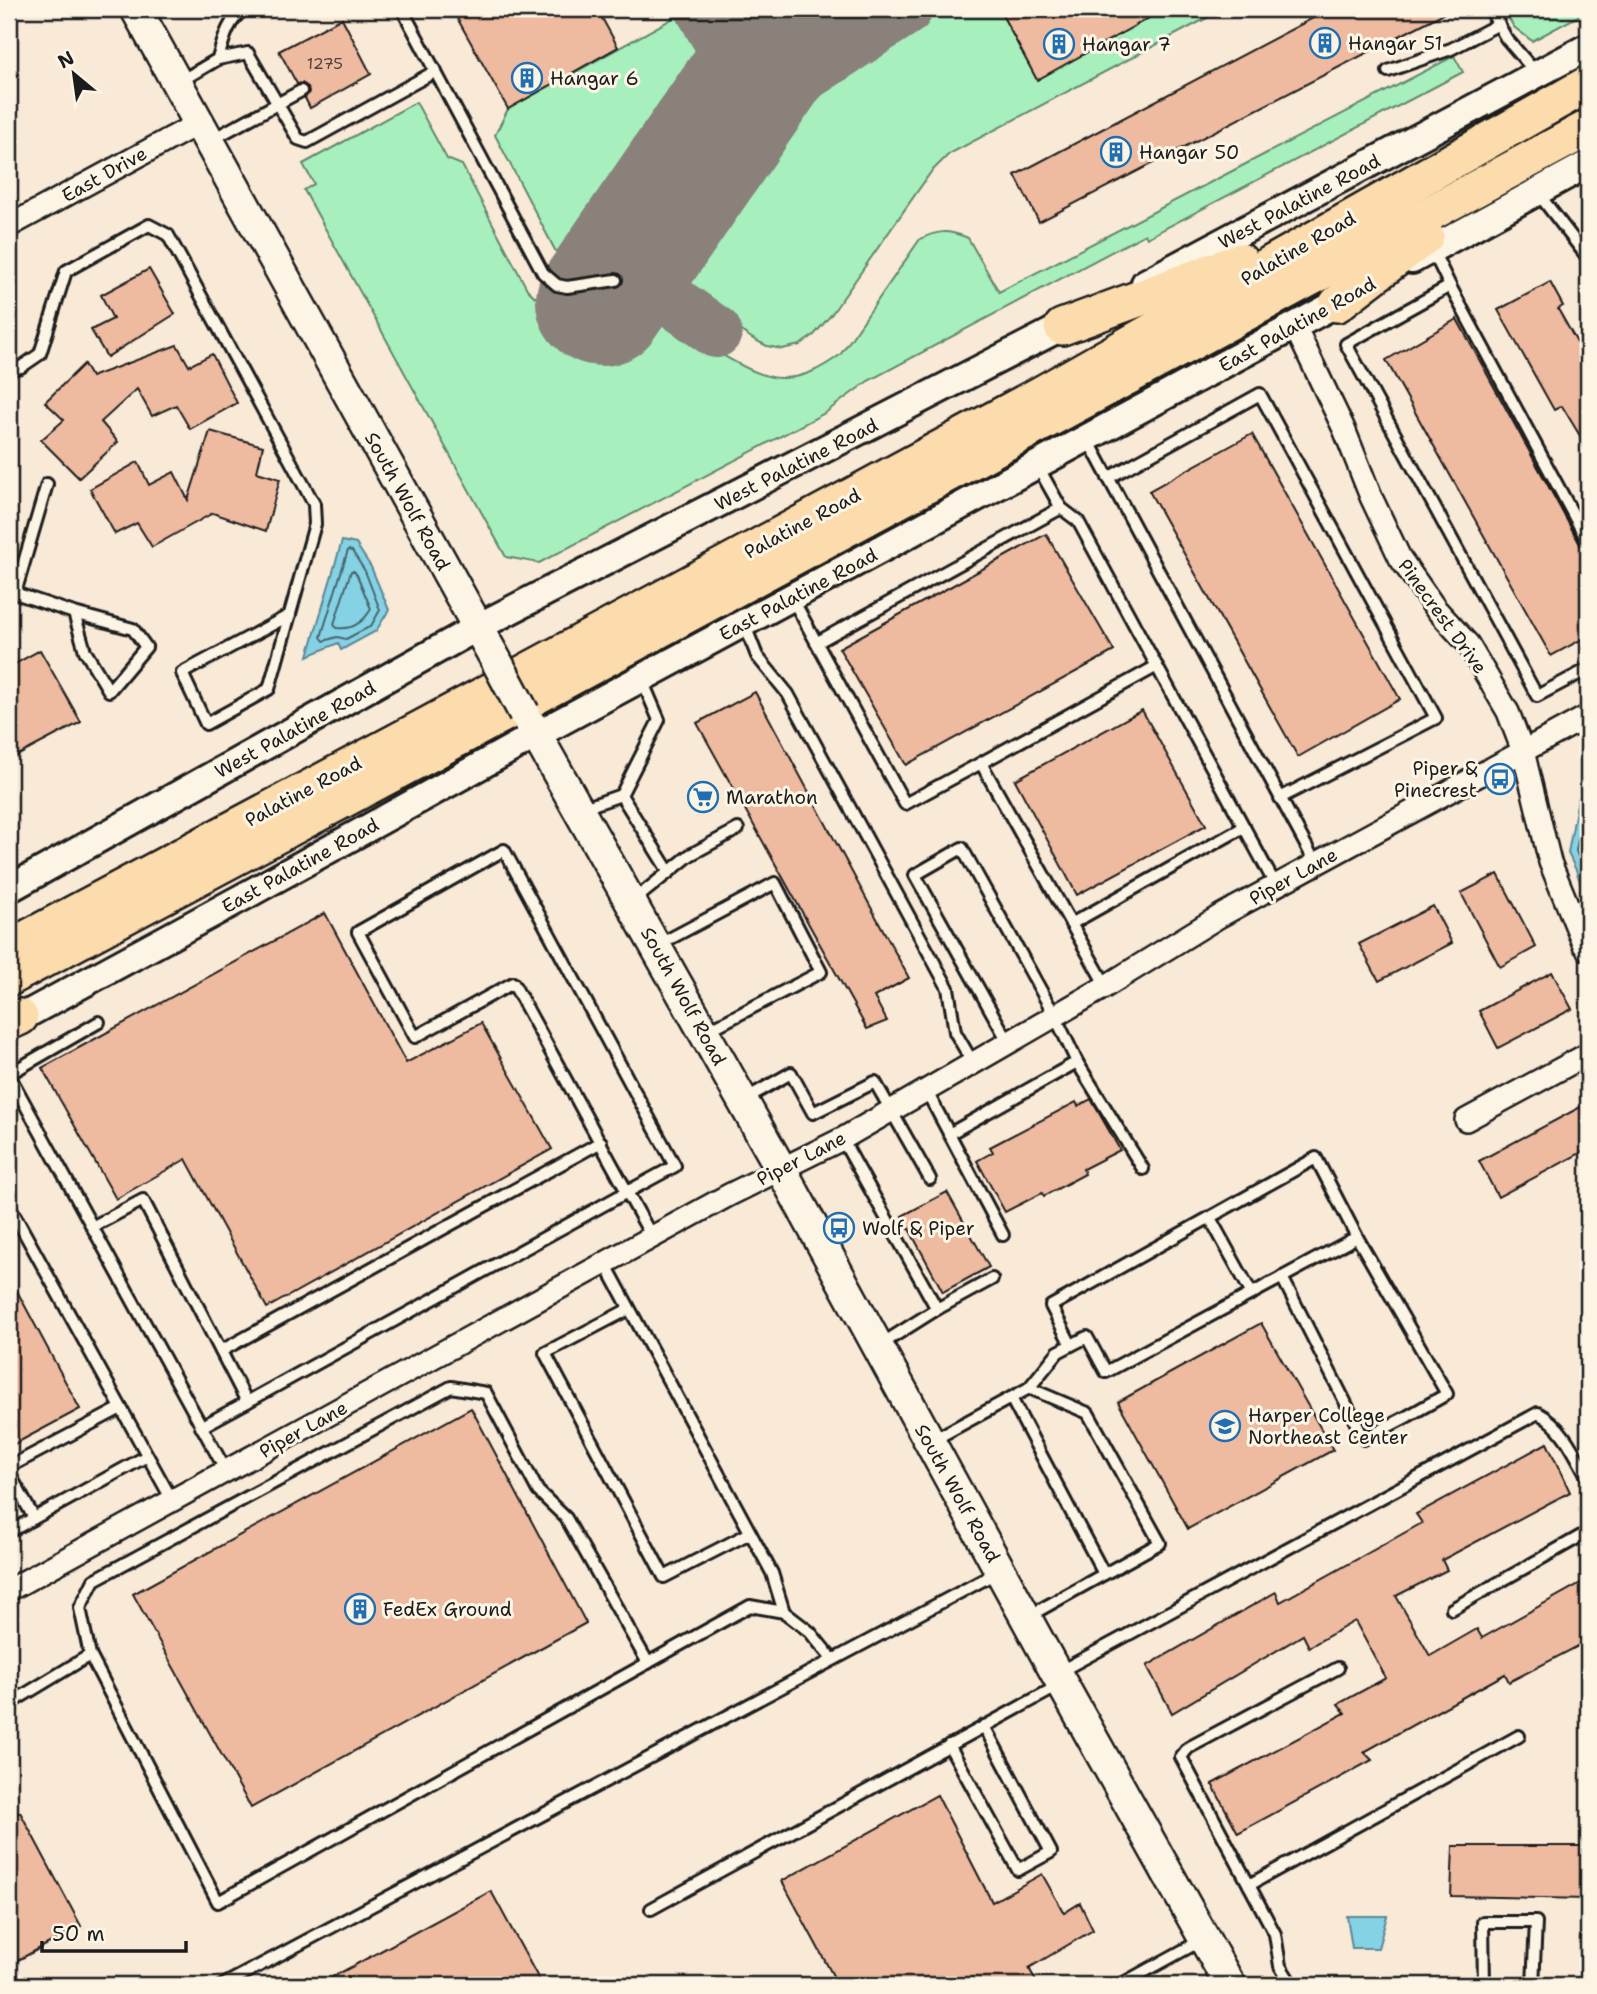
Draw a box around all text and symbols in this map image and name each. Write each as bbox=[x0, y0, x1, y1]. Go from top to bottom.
building icon: Hangar 51 bbox=[1308, 26, 1342, 60]
building icon: Hangar 7 bbox=[1042, 27, 1076, 61]
place label: Hangar 51 bbox=[1348, 31, 1442, 56]
place label: Hangar 7 bbox=[1082, 32, 1171, 57]
north arrow bbox=[38, 38, 108, 108]
text: N bbox=[53, 45, 79, 74]
house number: 1275 bbox=[307, 53, 343, 74]
building icon: Hangar 6 bbox=[510, 61, 544, 95]
place label: Hangar 6 bbox=[550, 66, 639, 91]
building icon: Hangar 50 bbox=[1099, 135, 1133, 169]
place label: Hangar 50 bbox=[1139, 140, 1239, 165]
street label: East Drive bbox=[57, 141, 151, 208]
street label: West Palatine Road bbox=[1214, 149, 1384, 253]
street label: Palatine Road bbox=[1237, 206, 1359, 290]
street label: East Palatine Road bbox=[1214, 271, 1380, 378]
street label: West Palatine Road bbox=[710, 412, 882, 517]
street label: South Wolf Road bbox=[359, 427, 456, 575]
street label: Palatine Road bbox=[740, 482, 865, 565]
street label: East Palatine Road bbox=[715, 542, 882, 647]
street label: Pinecrest Drive bbox=[1392, 554, 1493, 679]
street label: West Palatine Road bbox=[210, 675, 380, 784]
street label: Palatine Road bbox=[241, 750, 366, 833]
place label: Piper & Pinecrest bbox=[1394, 756, 1478, 803]
bus stop icon: Piper & Pinecrest bbox=[1483, 762, 1517, 796]
supermarket icon: Marathon bbox=[686, 780, 720, 814]
place label: Marathon bbox=[726, 785, 818, 810]
street label: East Palatine Road bbox=[217, 812, 383, 919]
street label: Piper Lane bbox=[1245, 842, 1342, 911]
street label: South Wolf Road bbox=[635, 922, 732, 1070]
street label: Piper Lane bbox=[752, 1125, 850, 1192]
bus stop icon: Wolf & Piper bbox=[822, 1211, 856, 1245]
place label: Wolf & Piper bbox=[862, 1216, 975, 1241]
street label: Piper Lane bbox=[255, 1395, 352, 1464]
place label: Harper College Northeast Center bbox=[1248, 1403, 1408, 1450]
school or university icon: Harper College Northeast Center bbox=[1208, 1409, 1242, 1443]
street label: South Wolf Road bbox=[909, 1419, 1006, 1567]
building icon: FedEx Ground bbox=[343, 1592, 377, 1626]
place label: FedEx Ground bbox=[383, 1597, 512, 1622]
scale bar bbox=[42, 1910, 186, 1954]
text: 50 m bbox=[52, 1920, 105, 1948]

